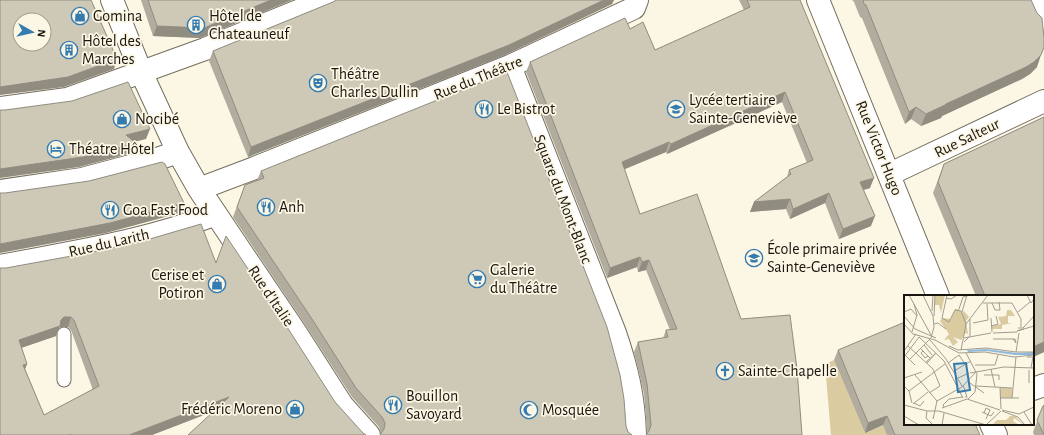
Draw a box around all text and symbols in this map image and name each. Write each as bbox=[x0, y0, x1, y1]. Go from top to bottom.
shop icon: Gomina bbox=[70, 6, 90, 26]
place label: Gomina bbox=[93, 8, 142, 24]
place label: Hôtel de Chateauneuf bbox=[209, 8, 290, 42]
north arrow bbox=[12, 12, 52, 52]
building icon: Hôtel de Chateauneuf bbox=[186, 15, 206, 35]
text: N bbox=[35, 29, 47, 38]
place label: Hôtel des Marches bbox=[82, 33, 141, 67]
building icon: Hôtel des Marches bbox=[59, 40, 79, 60]
street label: Rue du Théâtre bbox=[431, 53, 525, 103]
place label: Théâtre Charles Dullin bbox=[331, 66, 418, 100]
theatre icon: Théâtre Charles Dullin bbox=[308, 73, 328, 93]
place label: Lycée tertiaire Sainte-Geneviève bbox=[689, 92, 797, 126]
street label: Rue Victor Hugo bbox=[853, 98, 905, 198]
restaurant icon: Le Bistrot bbox=[474, 99, 494, 119]
school or university icon: Lycée tertiaire Sainte-Geneviève bbox=[666, 99, 686, 119]
place label: Le Bistrot bbox=[497, 101, 555, 117]
shop icon: Nocibé bbox=[112, 109, 132, 129]
place label: Nocibé bbox=[135, 111, 179, 127]
street label: Rue Salteur bbox=[932, 115, 1003, 161]
street label: Square du Mont-Blanc bbox=[531, 132, 595, 266]
hotel icon: Théatre Hôtel bbox=[46, 139, 66, 159]
place label: Théatre Hôtel bbox=[69, 141, 155, 157]
restaurant icon: Anh bbox=[256, 197, 276, 217]
place label: Anh bbox=[279, 199, 305, 215]
restaurant icon: Goa Fast Food bbox=[100, 200, 120, 220]
place label: Goa Fast Food bbox=[123, 202, 208, 218]
street label: Rue du Larith bbox=[67, 226, 151, 260]
place label: École primaire privée Sainte-Geneviève bbox=[767, 239, 897, 275]
school or university icon: École primaire privée Sainte-Geneviève bbox=[744, 248, 764, 268]
place label: Galerie du Théâtre bbox=[490, 262, 558, 296]
street label: Rue d'Italie bbox=[245, 263, 297, 329]
place label: Cerise et Potiron bbox=[151, 267, 204, 301]
supermarket icon: Galerie du Théâtre bbox=[467, 269, 487, 289]
shop icon: Cerise et Potiron bbox=[207, 274, 227, 294]
inset map bbox=[904, 295, 1034, 425]
church icon: Sainte-Chapelle bbox=[715, 361, 735, 381]
place label: Sainte-Chapelle bbox=[738, 363, 837, 379]
place label: Bouillon Savoyard bbox=[406, 388, 462, 423]
restaurant icon: Bouillon Savoyard bbox=[383, 395, 403, 415]
shop icon: Frédéric Moreno bbox=[285, 399, 305, 419]
mosque icon: Mosquée bbox=[519, 400, 539, 420]
place label: Frédéric Moreno bbox=[181, 401, 282, 417]
place label: Mosquée bbox=[542, 402, 599, 418]

